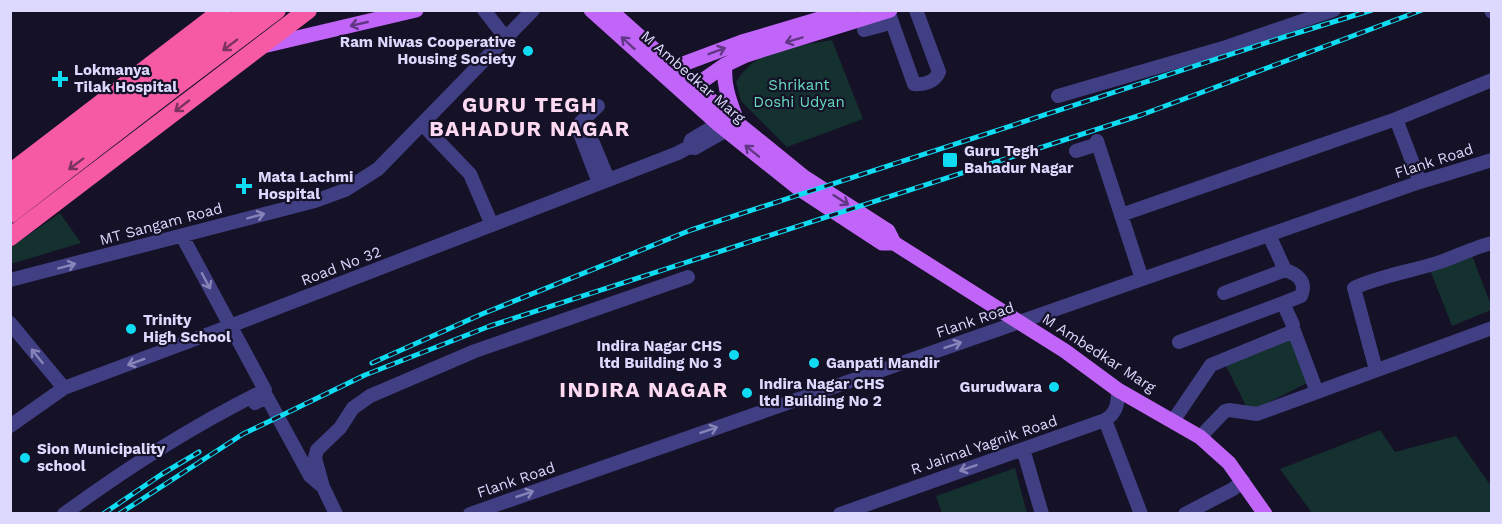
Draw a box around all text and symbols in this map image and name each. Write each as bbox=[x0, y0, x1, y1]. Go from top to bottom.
one-way arrow bbox=[349, 18, 368, 30]
street label: M Ambedkar Marg bbox=[637, 27, 749, 127]
place label: Ram Niwas Cooperative Housing Society bbox=[340, 33, 517, 68]
one-way arrow bbox=[785, 35, 804, 46]
one-way arrow bbox=[621, 36, 636, 50]
one-way arrow bbox=[223, 39, 239, 52]
marker: Ram Niwas Cooperative Housing Society bbox=[521, 44, 535, 58]
one-way arrow bbox=[707, 45, 726, 56]
place label: Lokmanya Tilak Hospital bbox=[74, 61, 177, 96]
marker: Lokmanya Tilak Hospital bbox=[51, 70, 69, 88]
park label: Shrikant Doshi Udyan bbox=[753, 76, 845, 111]
district label: GURU TEGH BAHADUR NAGAR bbox=[429, 92, 631, 141]
one-way arrow bbox=[174, 99, 190, 112]
street label: Flank Road bbox=[1393, 140, 1475, 182]
place label: Guru Tegh Bahadur Nagar bbox=[964, 142, 1074, 177]
one-way arrow bbox=[744, 145, 760, 158]
marker: Guru Tegh Bahadur Nagar bbox=[941, 151, 959, 169]
one-way arrow bbox=[68, 158, 84, 171]
place label: Mata Lachmi Hospital bbox=[258, 168, 353, 203]
marker: Mata Lachmi Hospital bbox=[235, 177, 253, 195]
one-way arrow bbox=[832, 194, 849, 207]
street label: MT Sangam Road bbox=[98, 199, 224, 249]
one-way arrow bbox=[246, 210, 265, 222]
street label: Road No 32 bbox=[298, 243, 384, 289]
one-way arrow bbox=[57, 259, 76, 271]
one-way arrow bbox=[200, 272, 212, 289]
street label: Flank Road bbox=[934, 298, 1016, 342]
street label: M Ambedkar Marg bbox=[1039, 310, 1159, 396]
place label: Trinity High School bbox=[143, 311, 231, 346]
marker: Trinity High School bbox=[124, 322, 138, 336]
place label: Indira Nagar CHS ltd Building No 3 bbox=[597, 337, 722, 372]
one-way arrow bbox=[943, 339, 962, 350]
marker: Indira Nagar CHS ltd Building No 3 bbox=[727, 348, 741, 362]
one-way arrow bbox=[30, 349, 44, 364]
place label: Ganpati Mandir bbox=[826, 354, 940, 372]
marker: Ganpati Mandir bbox=[807, 356, 821, 370]
one-way arrow bbox=[127, 357, 145, 368]
place label: Indira Nagar CHS ltd Building No 2 bbox=[759, 375, 885, 410]
district label: INDIRA NAGAR bbox=[559, 377, 729, 402]
place label: Gurudwara bbox=[960, 378, 1042, 396]
marker: Gurudwara bbox=[1047, 380, 1061, 394]
marker: Indira Nagar CHS ltd Building No 2 bbox=[740, 386, 754, 400]
street label: R Jaimal Yagnik Road bbox=[908, 411, 1060, 479]
one-way arrow bbox=[699, 424, 718, 435]
place label: Sion Municipality school bbox=[37, 440, 166, 475]
marker: Sion Municipality school bbox=[18, 451, 32, 465]
street label: Flank Road bbox=[475, 458, 557, 502]
one-way arrow bbox=[959, 464, 978, 475]
one-way arrow bbox=[515, 488, 534, 499]

